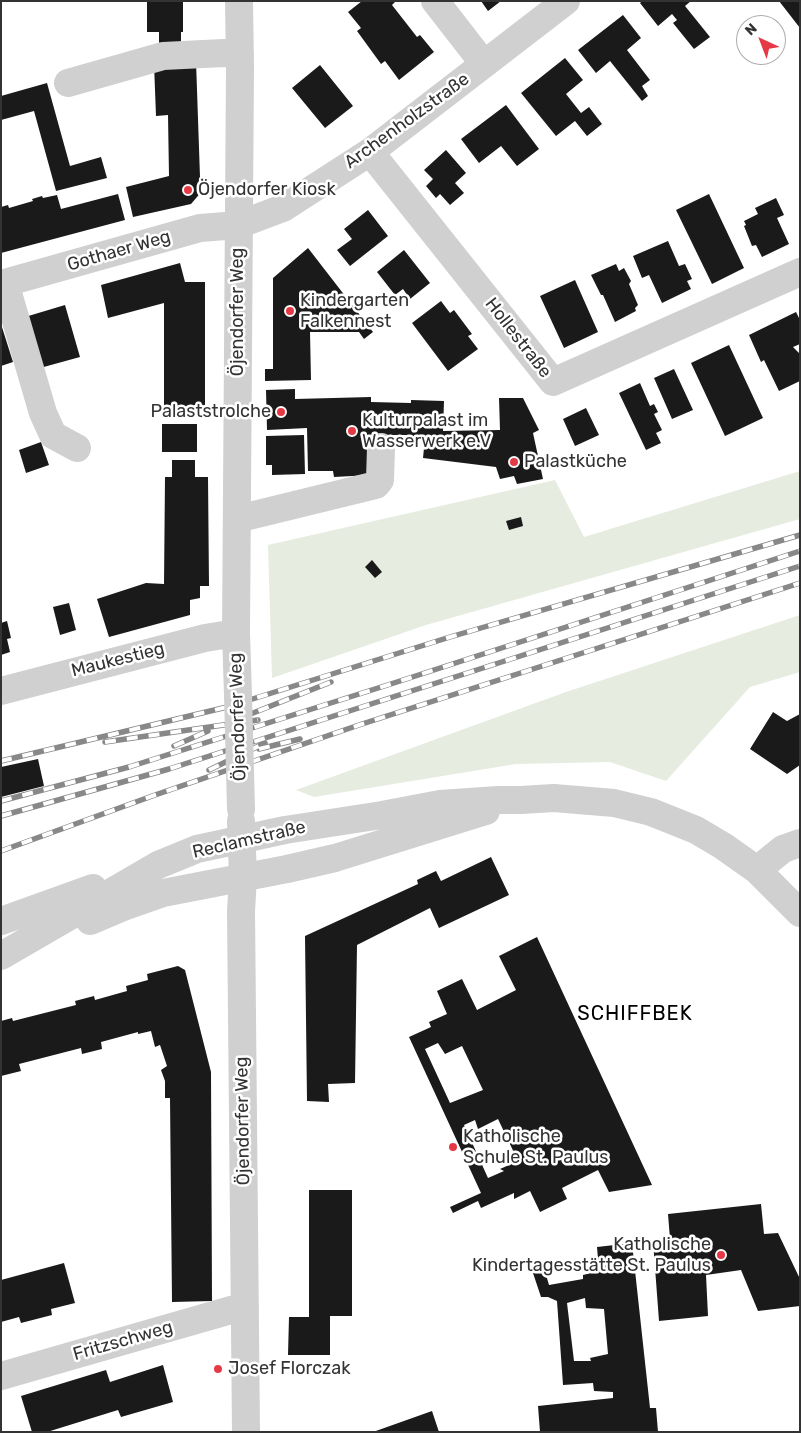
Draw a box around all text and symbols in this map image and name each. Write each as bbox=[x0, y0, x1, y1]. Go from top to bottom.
north arrow bbox=[736, 15, 786, 65]
text: N bbox=[742, 20, 761, 39]
street label: Archenholzstraße bbox=[340, 68, 474, 174]
place label: Öjendorfer Kiosk bbox=[198, 179, 336, 201]
marker: Öjendorfer Kiosk bbox=[182, 184, 194, 196]
street label: Gothaer Weg bbox=[65, 226, 173, 276]
street label: Öjendorfer Weg bbox=[227, 248, 249, 376]
place label: Kindergarten Falkennest bbox=[300, 290, 409, 332]
street label: Hollestraße bbox=[480, 294, 556, 382]
marker: Kindergarten Falkennest bbox=[284, 305, 296, 317]
place label: Palaststrolche bbox=[151, 401, 271, 423]
marker: Palaststrolche bbox=[275, 406, 287, 418]
place label: Kulturpalast im Wasserwerk e.V bbox=[362, 410, 491, 452]
marker: Kulturpalast im Wasserwerk e.V bbox=[346, 425, 358, 437]
place label: Palastküche bbox=[524, 451, 627, 473]
marker: Palastküche bbox=[508, 456, 520, 468]
street label: Maukestieg bbox=[69, 638, 167, 682]
street label: Öjendorfer Weg bbox=[225, 652, 251, 782]
street label: Reclamstraße bbox=[190, 816, 308, 864]
district label: SCHIFFBEK bbox=[576, 1002, 694, 1026]
street label: Öjendorfer Weg bbox=[231, 1057, 255, 1185]
place label: Katholische Schule St. Paulus bbox=[463, 1126, 609, 1168]
marker: Katholische Schule St. Paulus bbox=[447, 1141, 459, 1153]
place label: Katholische Kindertagesstätte St. Paulus bbox=[472, 1234, 711, 1276]
marker: Katholische Kindertagesstätte St. Paulus bbox=[715, 1249, 727, 1261]
street label: Fritzschweg bbox=[71, 1316, 175, 1366]
place label: Josef Florczak bbox=[228, 1358, 350, 1380]
marker: Josef Florczak bbox=[212, 1363, 224, 1375]

